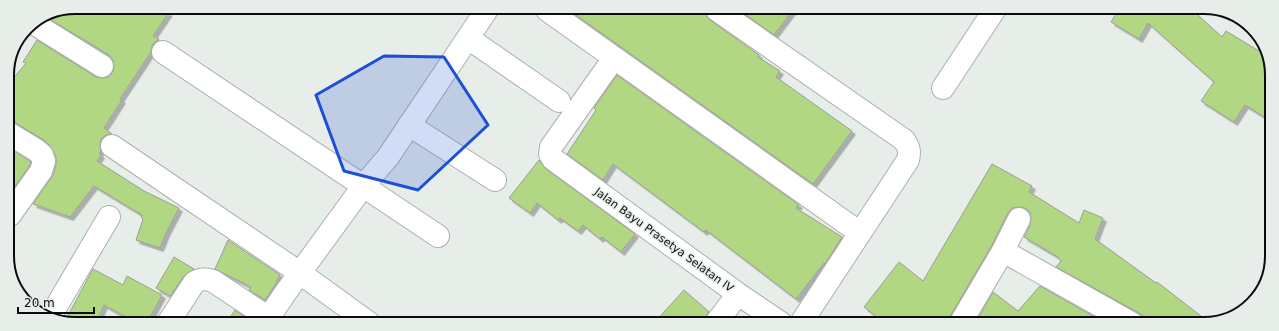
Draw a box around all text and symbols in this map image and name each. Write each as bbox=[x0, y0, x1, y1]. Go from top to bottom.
street label: Jalan Bayu Prasetya Selatan IV bbox=[591, 185, 736, 295]
scale bar bbox=[18, 289, 94, 315]
text: 20 m bbox=[24, 296, 55, 310]

